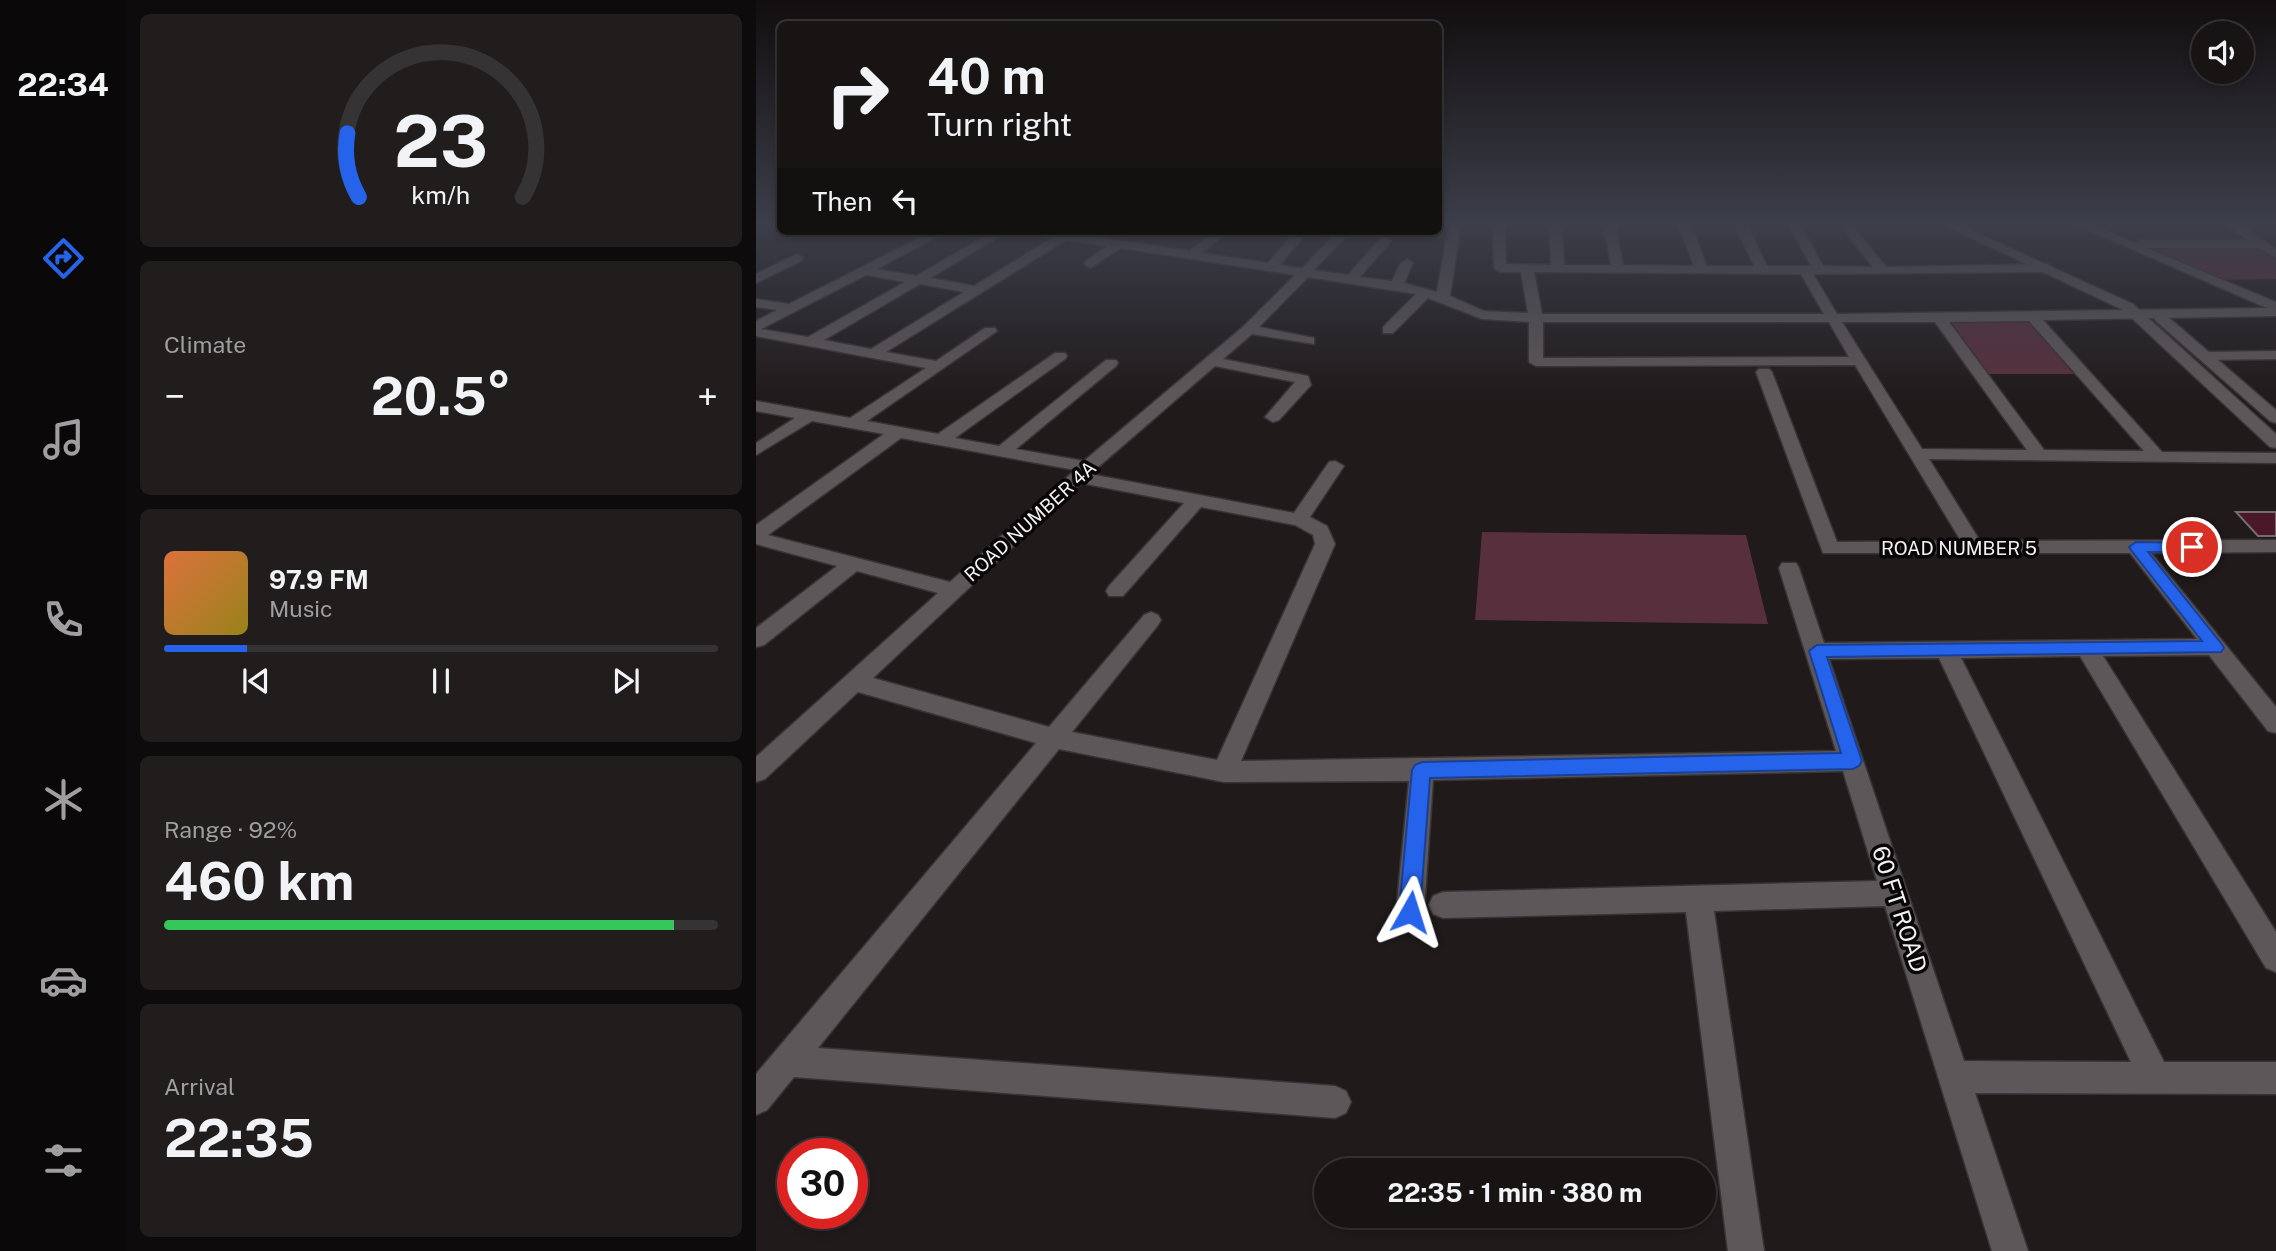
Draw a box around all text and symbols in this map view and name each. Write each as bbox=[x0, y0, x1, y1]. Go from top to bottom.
map controls bbox=[2191, 21, 2254, 84]
button: sound bbox=[2191, 21, 2254, 84]
text: 40 m bbox=[927, 47, 1046, 105]
icon: right bbox=[812, 49, 903, 140]
text: 22:34 bbox=[17, 66, 109, 103]
text: 23 bbox=[394, 98, 488, 183]
text: Turn right bbox=[927, 106, 1072, 143]
text: km/h bbox=[412, 180, 470, 210]
icon: left bbox=[886, 182, 924, 220]
text: Then bbox=[812, 186, 872, 217]
icon: directions bbox=[39, 234, 88, 283]
text: Climate bbox=[164, 331, 246, 358]
text: 20.5° bbox=[371, 366, 511, 427]
text: − bbox=[164, 374, 185, 419]
text: + bbox=[697, 374, 718, 419]
icon: music bbox=[39, 415, 88, 464]
street label: ROAD NUMBER 4A bbox=[960, 456, 1100, 586]
pin bbox=[2162, 517, 2222, 577]
icon: arrive bbox=[2173, 528, 2211, 566]
street label: ROAD NUMBER 5 bbox=[1881, 537, 2037, 559]
text: 97.9 FM bbox=[269, 564, 369, 595]
icon: phone bbox=[39, 595, 88, 644]
text: Music bbox=[269, 595, 333, 622]
icon: previous bbox=[237, 662, 275, 700]
icon: pause bbox=[422, 662, 460, 700]
icon: next bbox=[607, 662, 645, 700]
icon: climate bbox=[39, 775, 88, 824]
text: Range · 92% bbox=[164, 816, 297, 843]
street label: 60 FT ROAD bbox=[1867, 843, 1933, 975]
text: 460 km bbox=[164, 851, 354, 912]
position arrow bbox=[1373, 875, 1447, 949]
icon: car bbox=[39, 956, 88, 1005]
text: Arrival bbox=[164, 1073, 235, 1100]
text: 22:35 bbox=[164, 1108, 314, 1169]
icon: filters bbox=[39, 1136, 88, 1185]
speed limit sign: 30 bbox=[777, 1138, 868, 1229]
text: 22:35 · 1 min · 380 m bbox=[1388, 1177, 1642, 1208]

